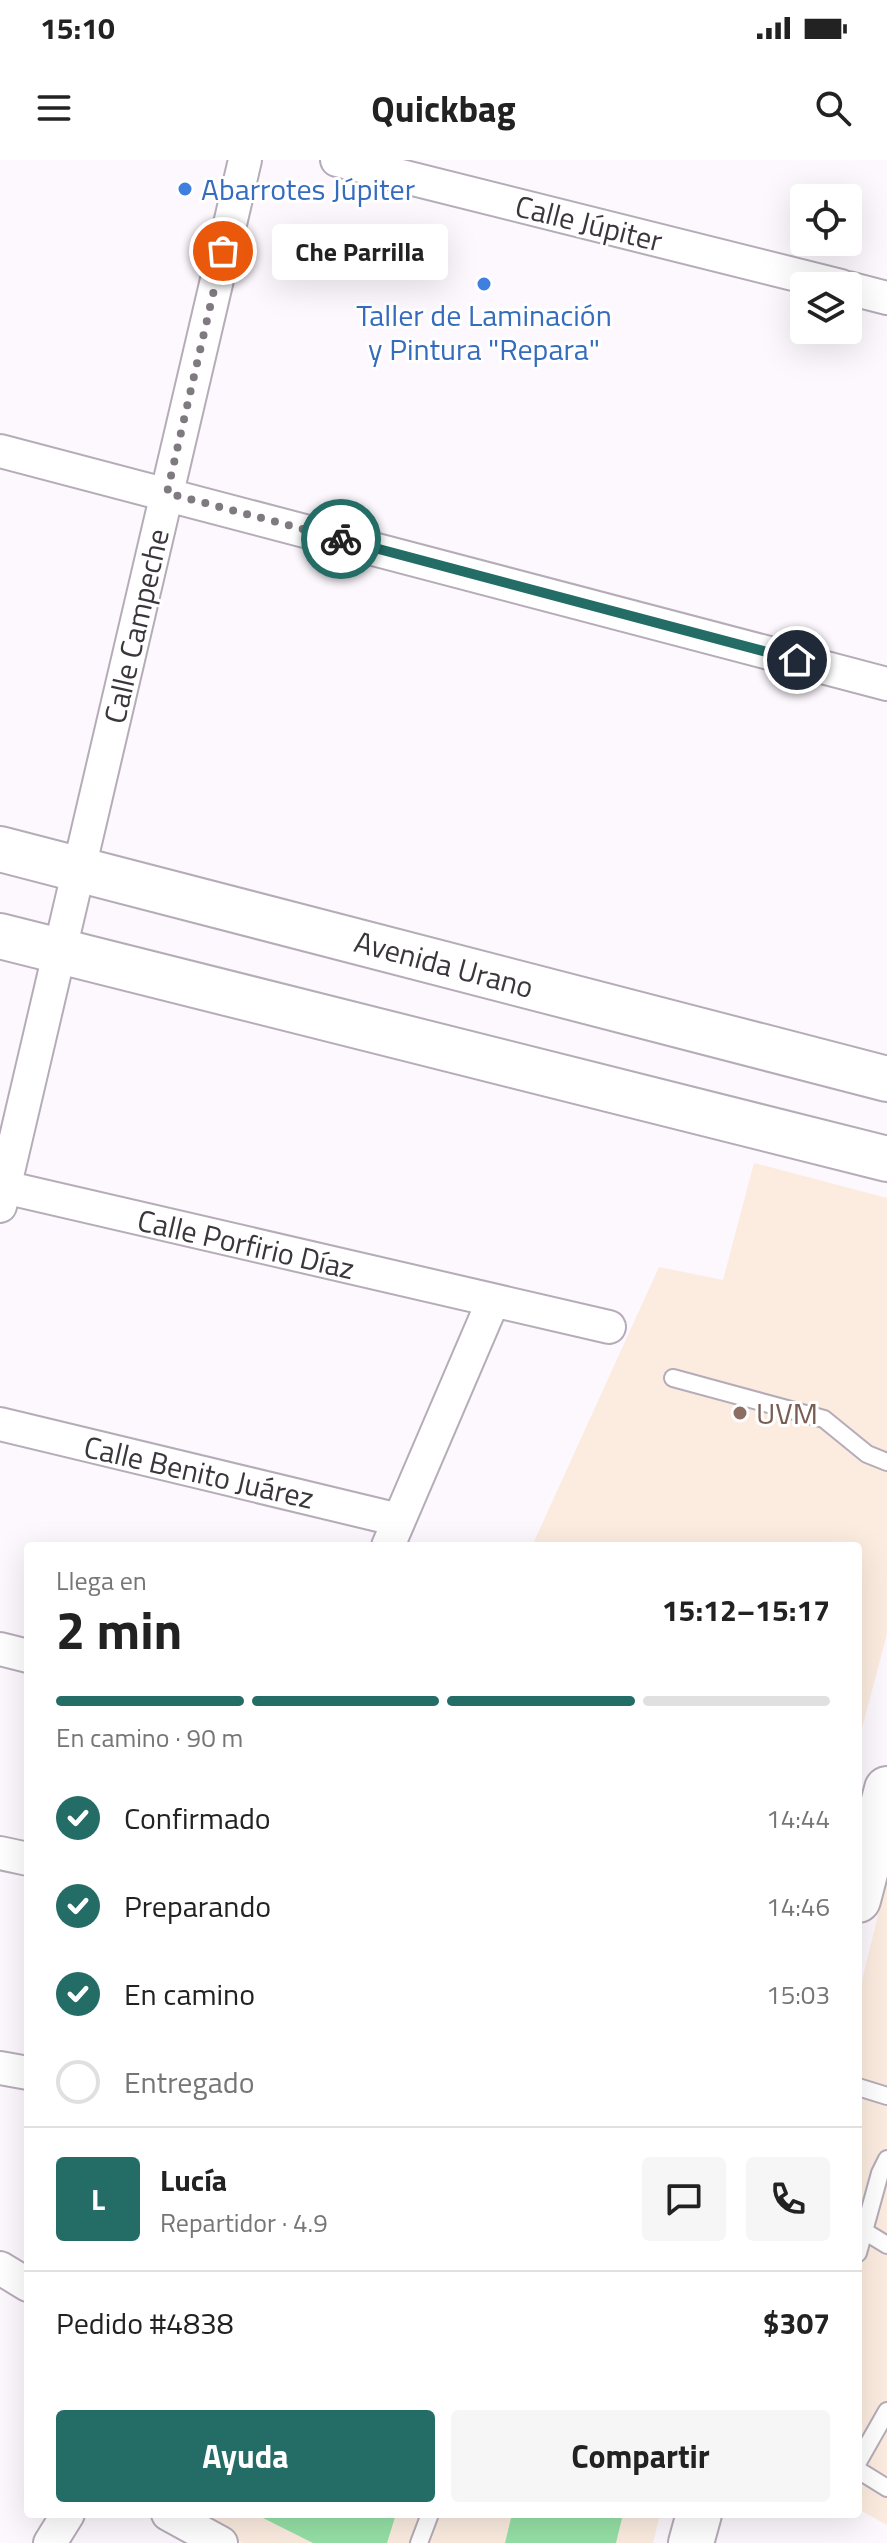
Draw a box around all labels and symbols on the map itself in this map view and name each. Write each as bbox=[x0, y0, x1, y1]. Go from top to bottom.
place label: Abarrotes Júpiter bbox=[201, 166, 415, 212]
marker: Abarrotes Júpiter bbox=[176, 180, 194, 198]
street label: Calle Júpiter bbox=[511, 183, 667, 263]
pin bbox=[189, 217, 257, 285]
callout: Che Parrilla bbox=[271, 223, 447, 279]
marker: Taller de Laminación y Pintura "Repara" bbox=[475, 275, 493, 293]
place label: Taller de Laminación y Pintura "Repara" bbox=[356, 292, 612, 372]
courier bbox=[301, 499, 381, 579]
street label: Calle Campeche bbox=[91, 524, 181, 728]
pin bbox=[763, 626, 831, 694]
street label: Avenida Urano bbox=[349, 918, 539, 1010]
street label: Calle Porfirio Díaz bbox=[133, 1197, 359, 1291]
place label: UVM bbox=[756, 1390, 818, 1436]
marker: UVM bbox=[731, 1404, 749, 1422]
street label: Calle Benito Juárez bbox=[79, 1423, 319, 1521]

